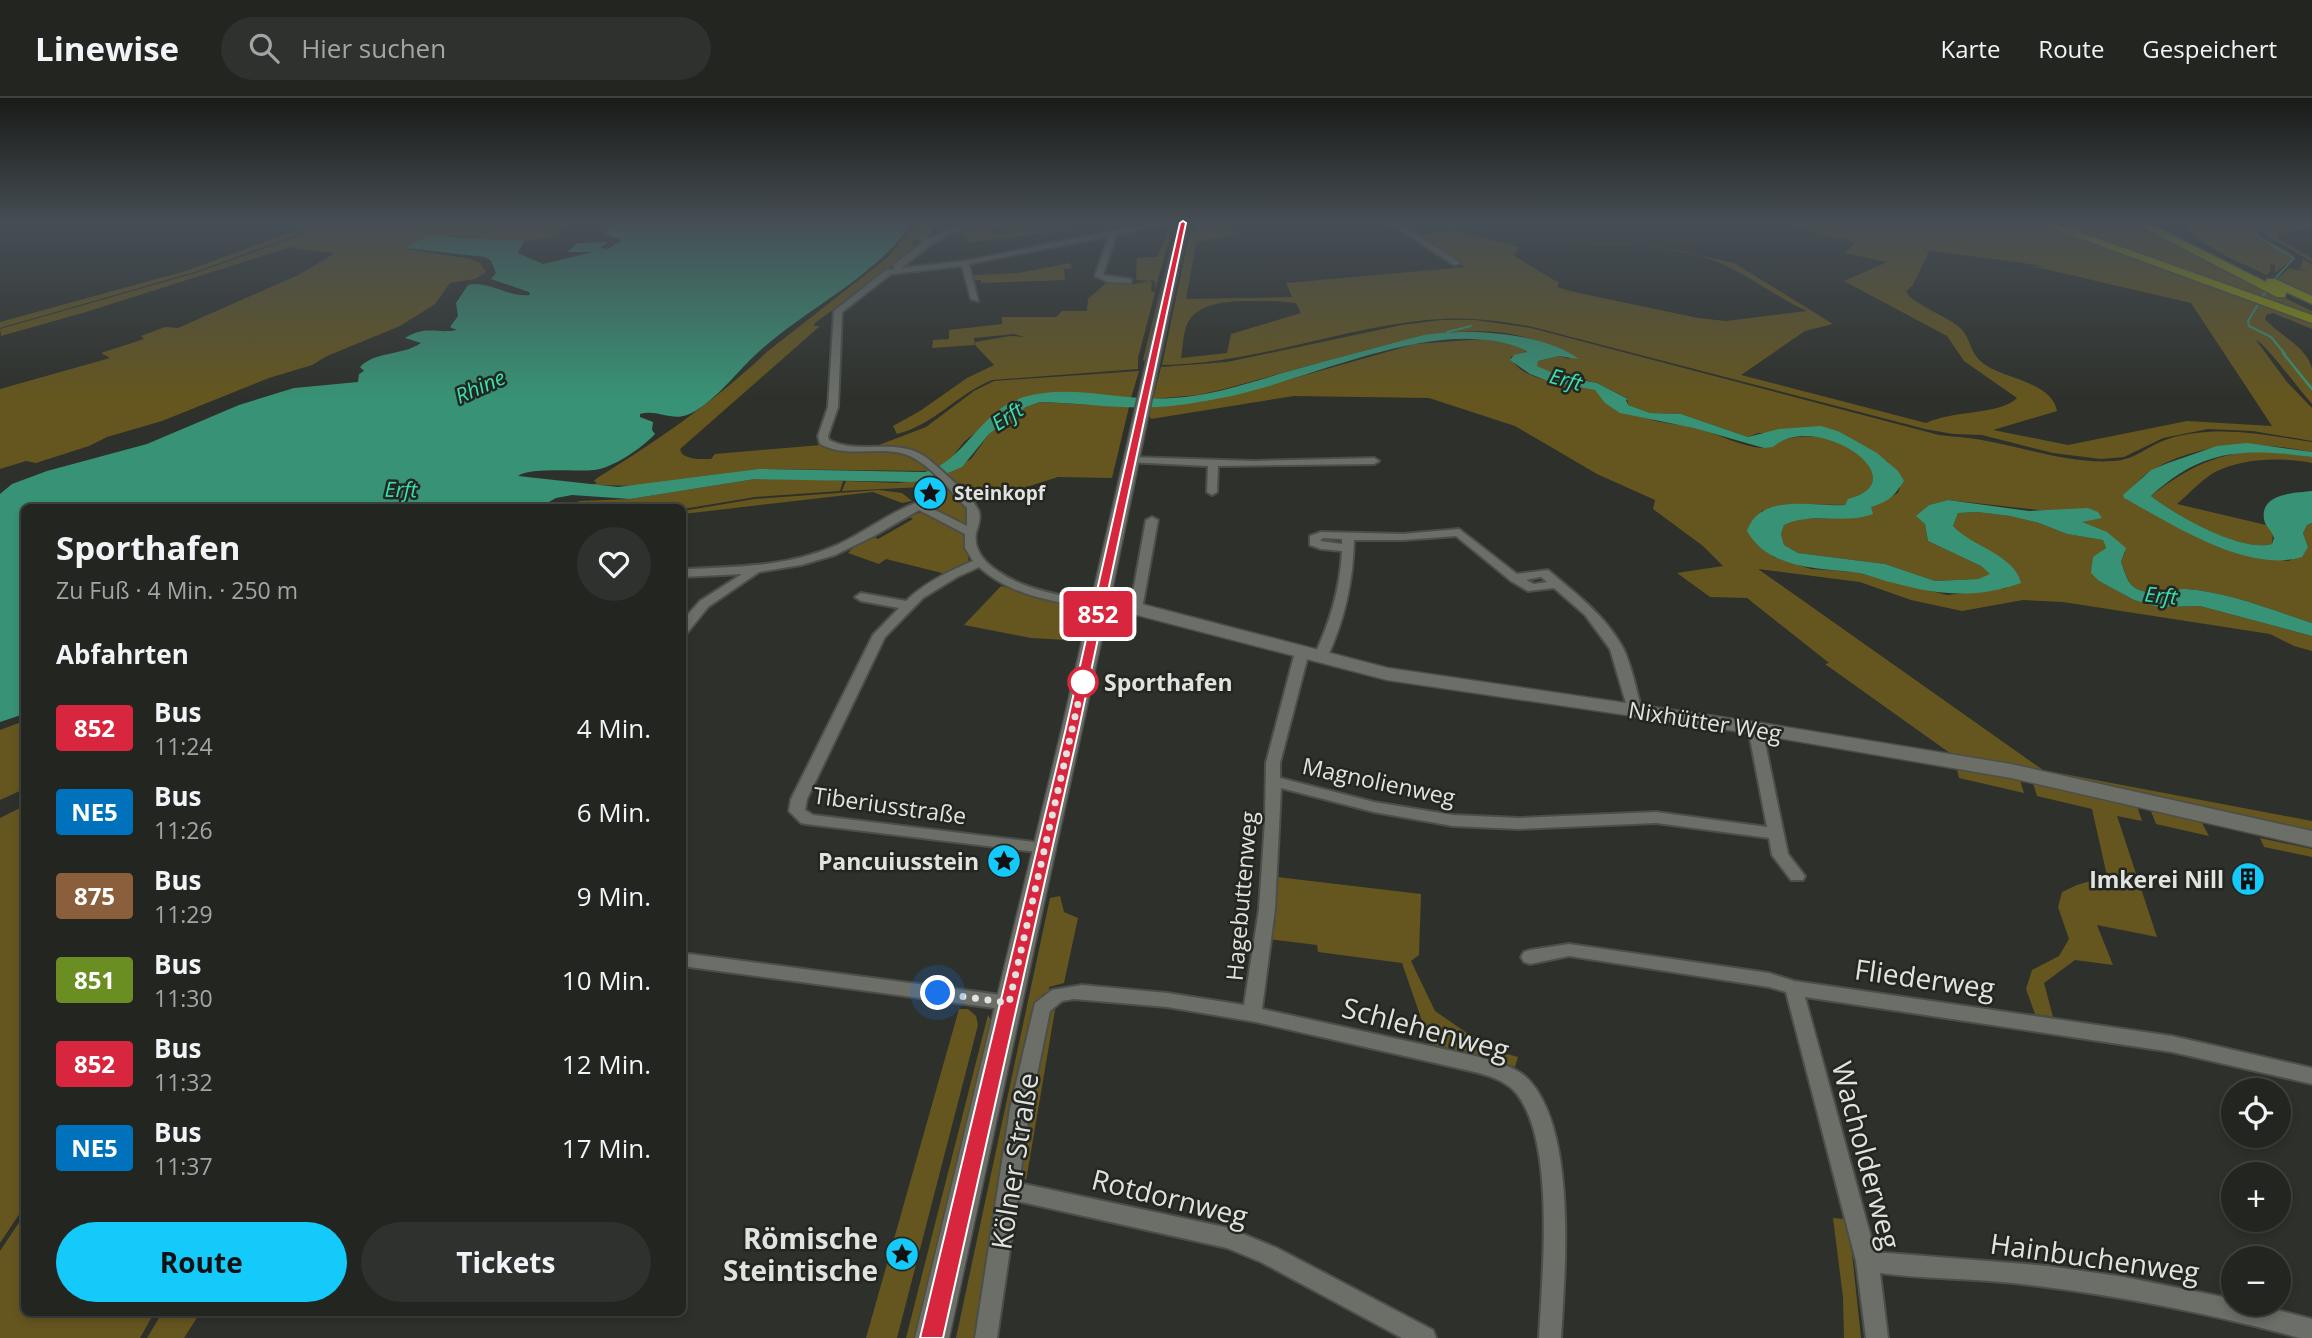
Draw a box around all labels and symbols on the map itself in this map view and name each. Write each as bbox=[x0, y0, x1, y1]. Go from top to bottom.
water label: Erft bbox=[1547, 361, 1586, 397]
water label: Rhine bbox=[451, 363, 509, 409]
water label: Erft bbox=[986, 395, 1029, 437]
place icon: Steinkopf bbox=[911, 474, 949, 512]
water label: Erft bbox=[384, 475, 419, 503]
place label: Steinkopf bbox=[954, 480, 1047, 506]
water label: Erft bbox=[2143, 579, 2180, 611]
line badge: 852 bbox=[1058, 591, 1138, 637]
place label: Sporthafen bbox=[1104, 666, 1233, 698]
marker: Sporthafen bbox=[1068, 667, 1098, 697]
street label: Nixhütter Weg bbox=[1626, 693, 1784, 749]
street label: Magnolienweg bbox=[1299, 749, 1459, 813]
street label: Tiberiusstraße bbox=[811, 778, 969, 832]
street label: Hagebuttenweg bbox=[1218, 809, 1264, 982]
place icon: Pancuiusstein bbox=[985, 842, 1023, 880]
place label: Pancuiusstein bbox=[818, 845, 979, 877]
building icon: Imkerei Nill bbox=[2229, 860, 2267, 898]
place label: Imkerei Nill bbox=[2089, 863, 2224, 895]
street label: Fliederweg bbox=[1852, 949, 1998, 1007]
your location bbox=[920, 975, 955, 1010]
street label: Schlehenweg bbox=[1338, 987, 1514, 1069]
street label: Wacholderweg bbox=[1824, 1057, 1910, 1253]
street label: Kölner Straße bbox=[981, 1070, 1047, 1252]
street label: Rotdornweg bbox=[1088, 1159, 1252, 1235]
place label: Römische Steintische bbox=[723, 1219, 878, 1289]
street label: Hainbuchenweg bbox=[1988, 1224, 2202, 1290]
place icon: Römische Steintische bbox=[883, 1235, 921, 1273]

